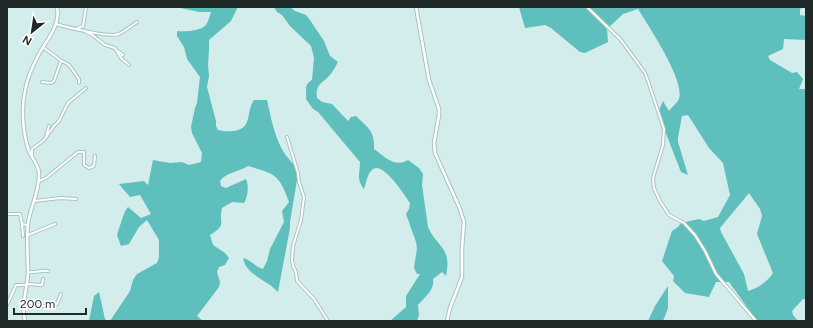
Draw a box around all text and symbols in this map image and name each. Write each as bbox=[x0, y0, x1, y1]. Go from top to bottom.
north arrow bbox=[12, 12, 52, 52]
text: N bbox=[20, 32, 34, 48]
scale bar bbox=[14, 290, 86, 316]
text: 200 m bbox=[20, 297, 55, 311]

